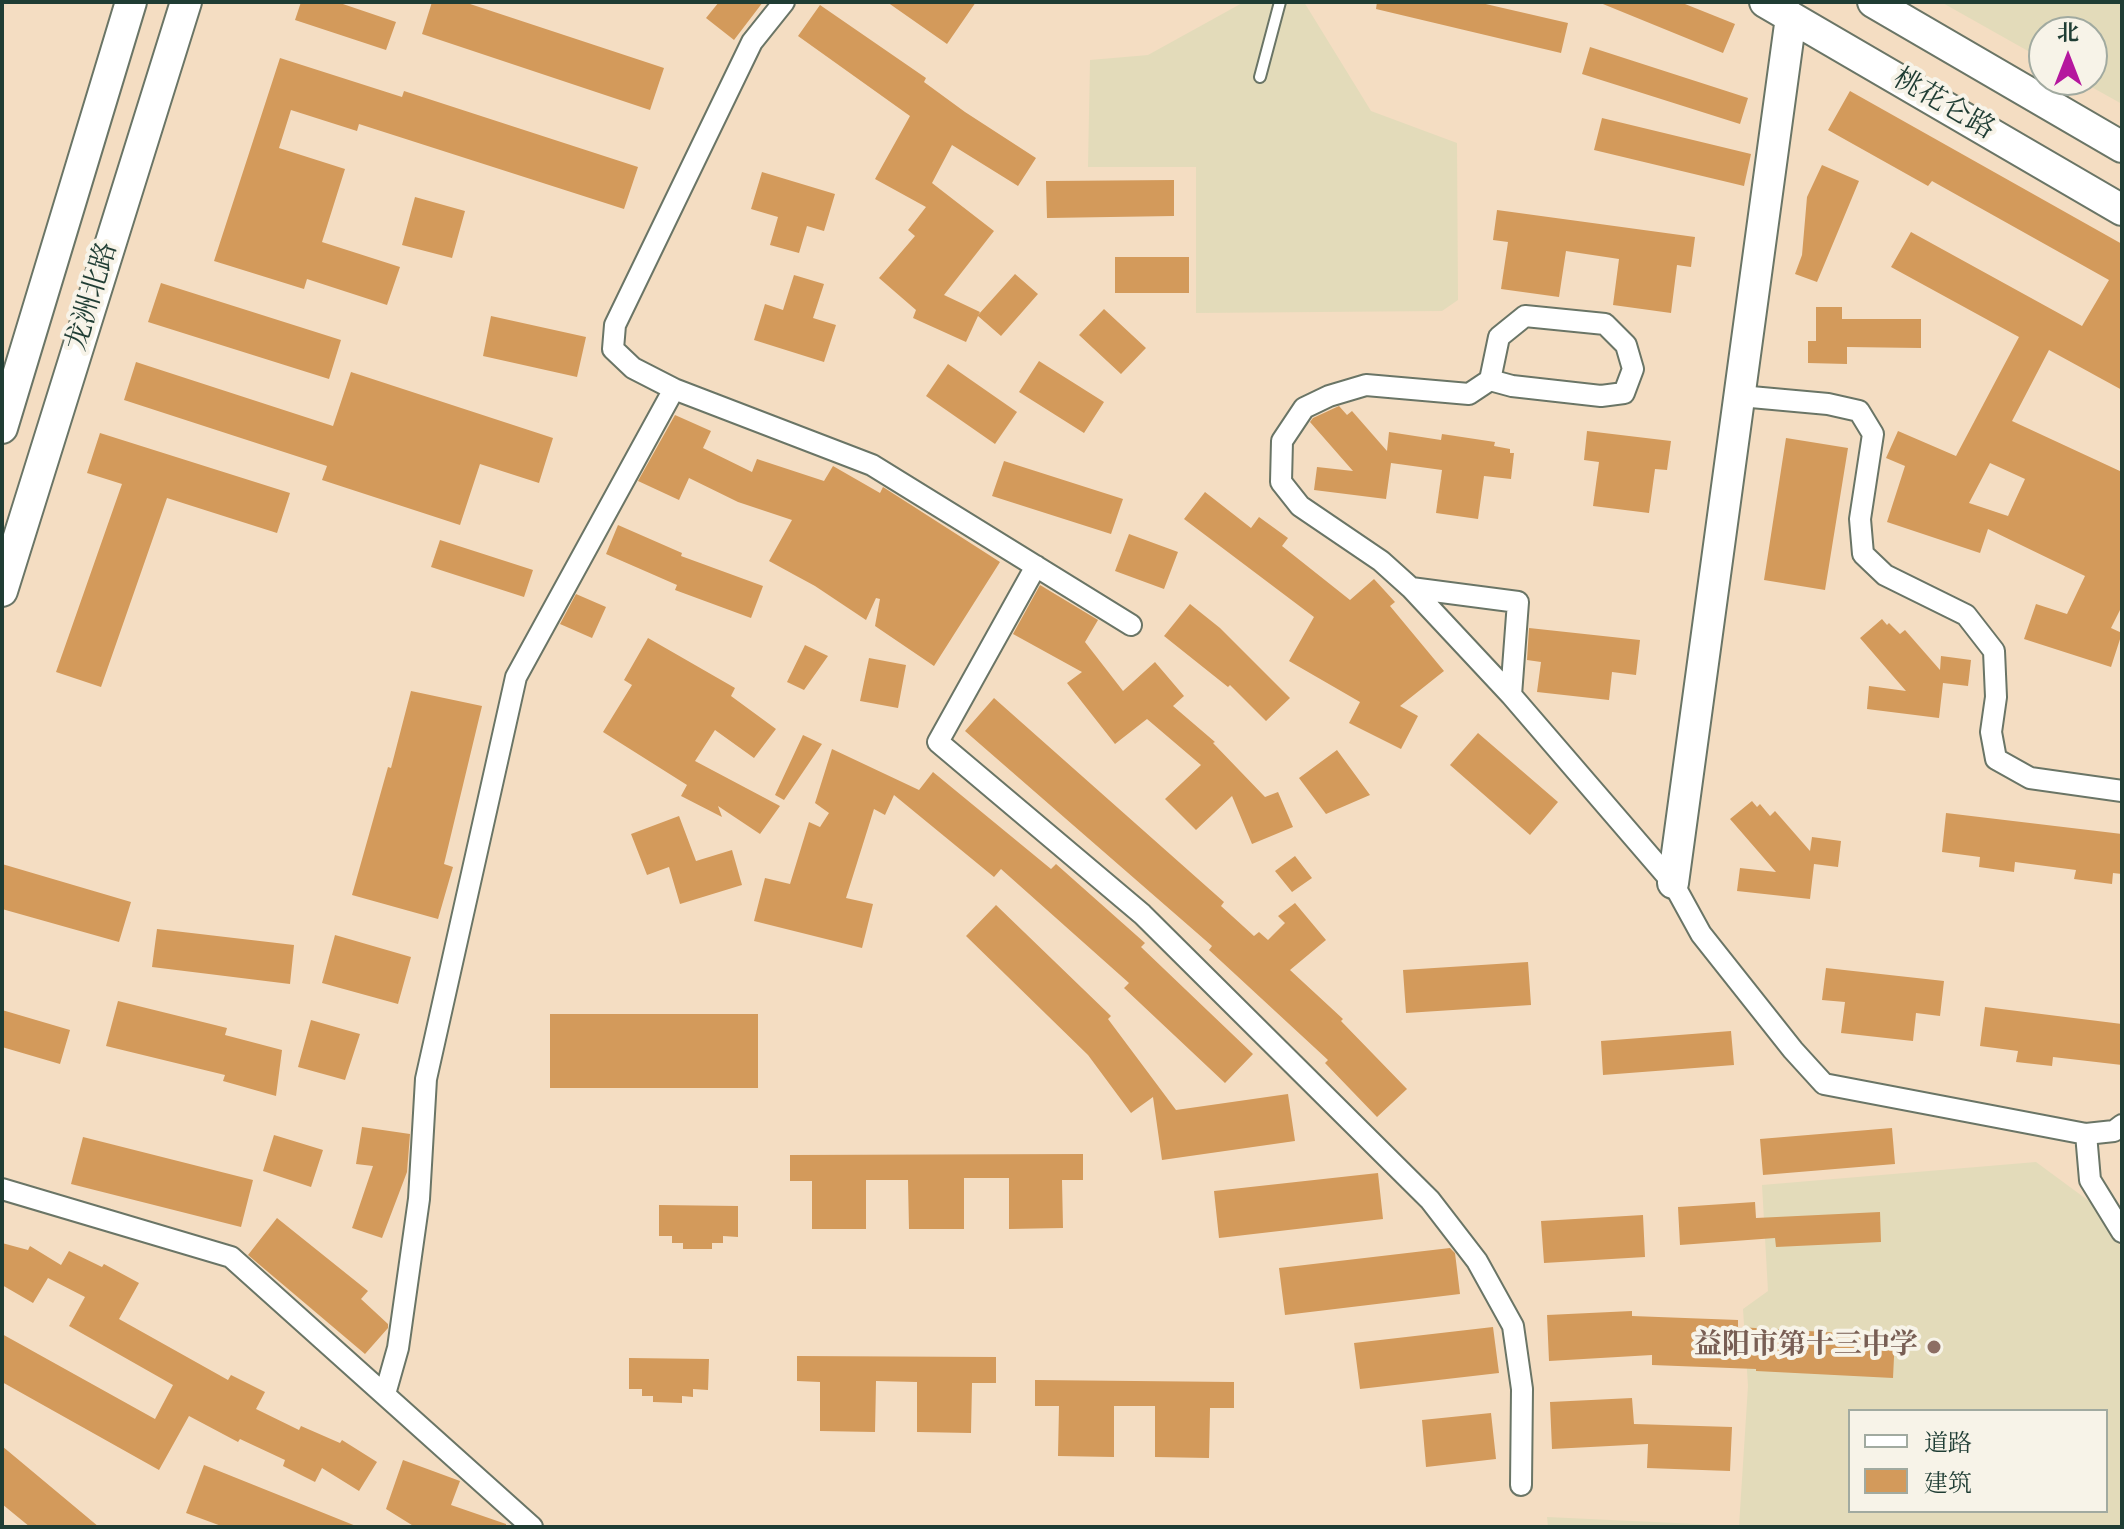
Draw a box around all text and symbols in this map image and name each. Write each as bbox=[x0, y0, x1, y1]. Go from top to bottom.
north arrow bbox=[2028, 16, 2108, 96]
text: 北 bbox=[2057, 20, 2079, 47]
street label: 桃花仑路 bbox=[1886, 63, 2000, 149]
street label: 龙洲北路 bbox=[62, 239, 126, 355]
place label: 益阳市第十三中学 bbox=[1694, 1330, 1918, 1364]
marker: 益阳市第十三中学 bbox=[1925, 1338, 1943, 1356]
legend bbox=[1848, 1409, 2108, 1513]
text: 道路 bbox=[1924, 1429, 1972, 1459]
text: 建筑 bbox=[1924, 1469, 1972, 1499]

